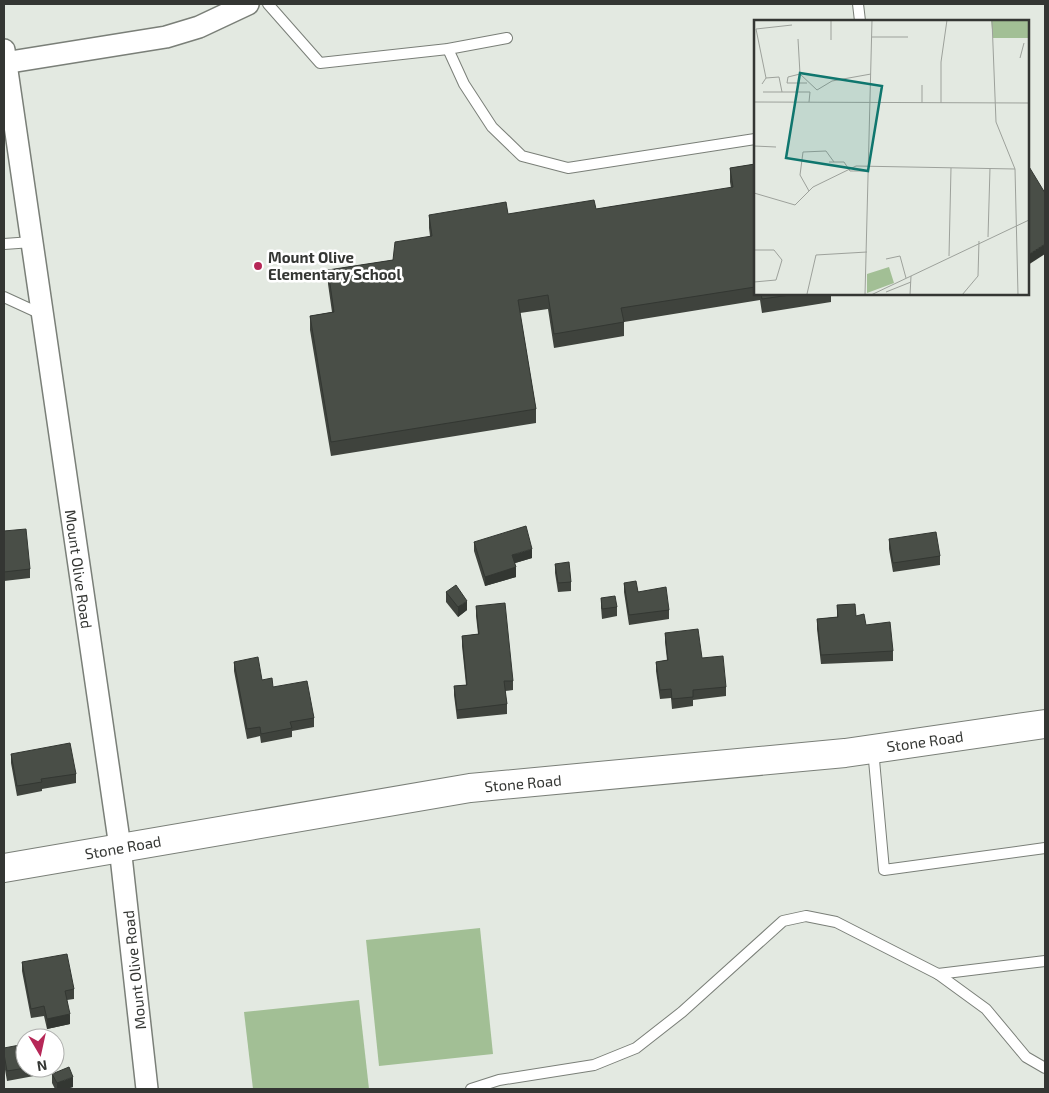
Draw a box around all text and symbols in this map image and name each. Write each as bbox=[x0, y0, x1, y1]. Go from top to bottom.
inset map bbox=[754, 20, 1029, 295]
place label: Mount Olive Elementary School bbox=[268, 248, 401, 284]
marker: Mount Olive Elementary School bbox=[252, 260, 264, 272]
street label: Mount Olive Road bbox=[62, 508, 96, 630]
street label: Stone Road bbox=[886, 727, 964, 755]
street label: Stone Road bbox=[484, 771, 562, 795]
street label: Stone Road bbox=[83, 831, 163, 863]
street label: Mount Olive Road bbox=[119, 909, 149, 1031]
north arrow bbox=[15, 1028, 65, 1078]
text: N bbox=[36, 1057, 48, 1076]

